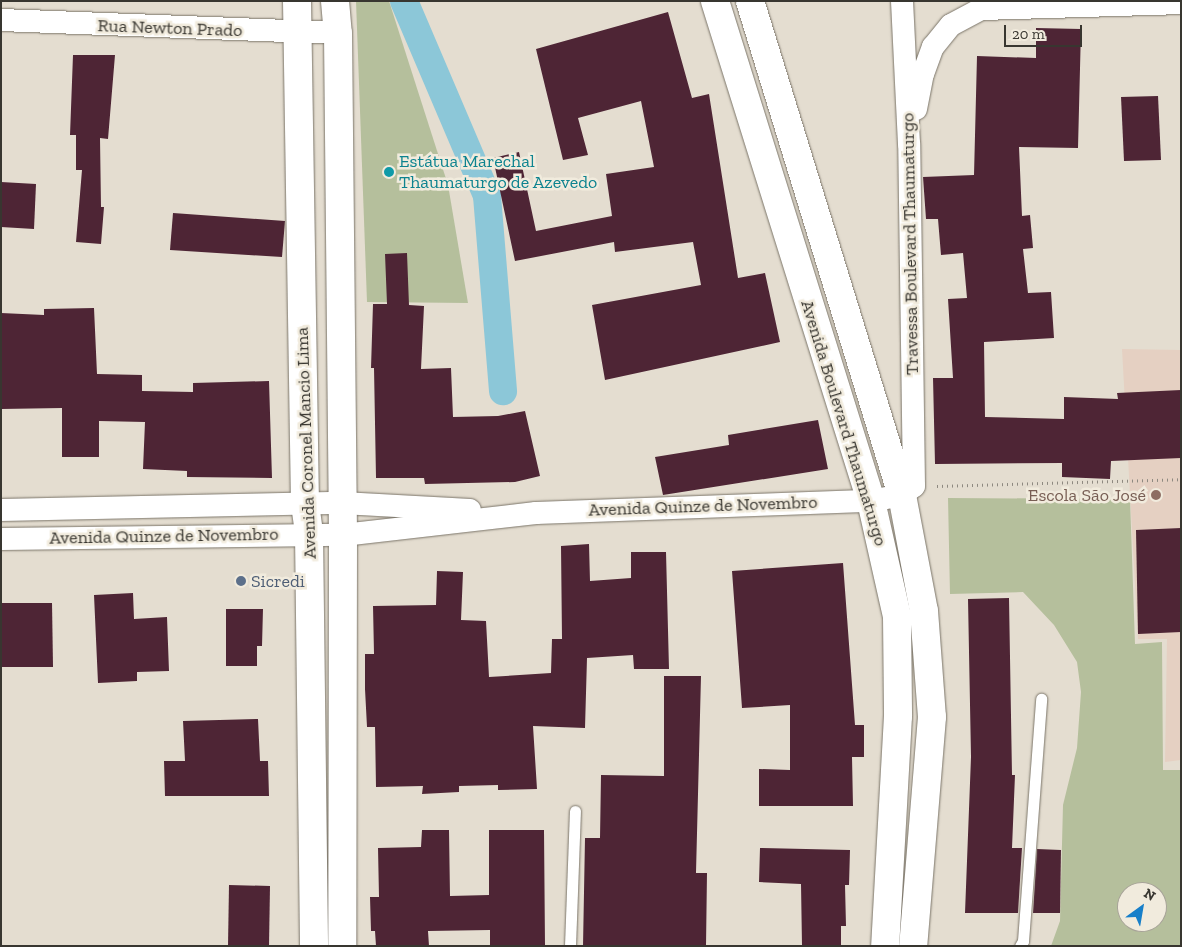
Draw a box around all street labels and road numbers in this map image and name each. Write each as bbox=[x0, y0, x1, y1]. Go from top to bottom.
street label: Rua Newton Prado bbox=[97, 15, 243, 41]
street label: Travessa Boulevard Thaumaturgo bbox=[897, 112, 923, 376]
street label: Avenida Boulevard Thaumaturgo bbox=[796, 297, 892, 549]
street label: Avenida Coronel Mancio Lima bbox=[291, 327, 321, 559]
street label: Avenida Quinze de Novembro bbox=[588, 491, 818, 521]
street label: Avenida Quinze de Novembro bbox=[49, 523, 279, 549]

